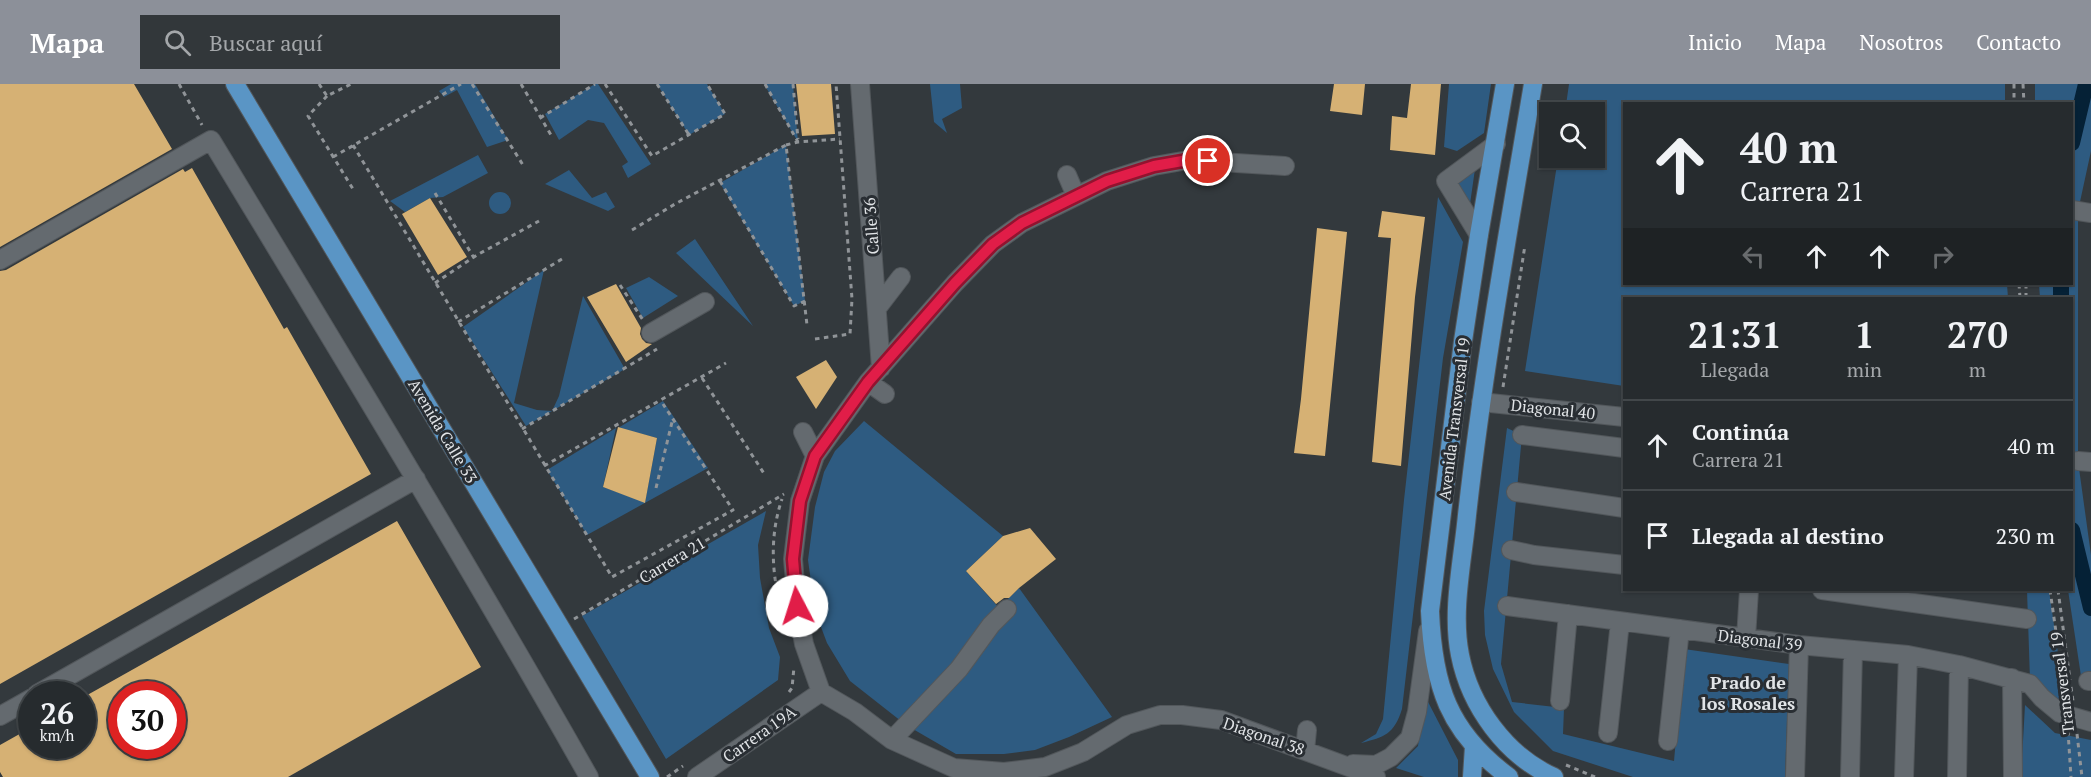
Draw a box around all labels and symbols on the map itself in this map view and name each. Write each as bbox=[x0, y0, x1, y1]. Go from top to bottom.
pin bbox=[1182, 135, 1233, 186]
street label: Calle 36 bbox=[858, 196, 884, 255]
street label: Avenida Transversal 19 bbox=[1433, 336, 1475, 502]
street label: Avenida Calle 33 bbox=[403, 375, 483, 487]
street label: Diagonal 40 bbox=[1510, 394, 1596, 424]
street label: Carrera 21 bbox=[635, 532, 709, 588]
position arrow bbox=[765, 574, 829, 638]
street label: Diagonal 39 bbox=[1717, 624, 1803, 656]
street label: Transversal 19 bbox=[2045, 631, 2079, 735]
district label: Prado de los Rosales bbox=[1701, 670, 1795, 715]
speed limit sign: 30 bbox=[108, 681, 186, 759]
street label: Carrera 19A bbox=[718, 701, 800, 767]
street label: Diagonal 38 bbox=[1220, 712, 1308, 760]

